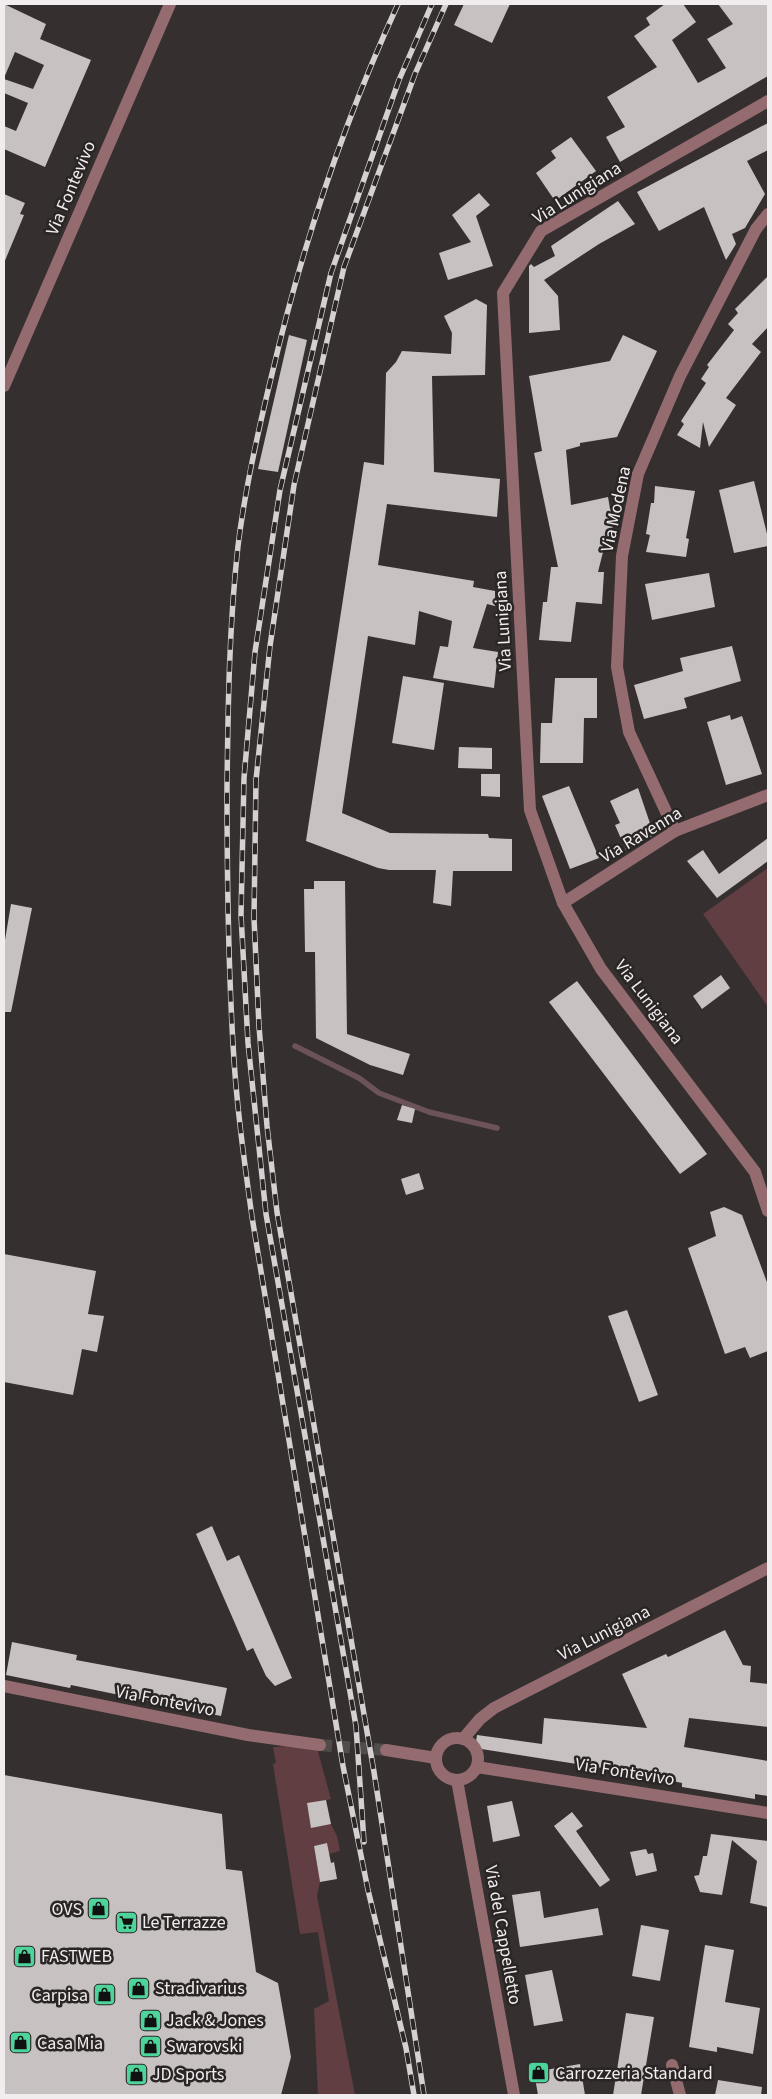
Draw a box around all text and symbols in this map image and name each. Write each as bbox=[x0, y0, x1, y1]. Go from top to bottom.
street label: Via Fontevivo bbox=[40, 137, 102, 239]
street label: Via Lunigiana bbox=[528, 156, 626, 230]
street label: Via Modena bbox=[595, 464, 637, 554]
street label: Via Lunigiana bbox=[488, 570, 518, 672]
street label: Via Ravenna bbox=[595, 801, 687, 869]
street label: Via Lunigiana bbox=[609, 954, 689, 1050]
street label: Via Lunigiana bbox=[554, 1599, 654, 1667]
street label: Via Fontevivo bbox=[113, 1679, 217, 1723]
street label: Via Fontevivo bbox=[573, 1752, 677, 1792]
street label: Via del Cappelletto bbox=[478, 1863, 528, 2007]
place label: OVS bbox=[52, 1897, 82, 1922]
shop icon: OVS bbox=[86, 1897, 110, 1921]
supermarket icon: Le Terrazze bbox=[114, 1910, 138, 1934]
place label: Le Terrazze bbox=[142, 1910, 226, 1935]
shop icon: FASTWEB bbox=[13, 1944, 37, 1968]
place label: FASTWEB bbox=[41, 1944, 112, 1969]
shop icon: Stradivarius bbox=[127, 1976, 151, 2000]
place label: Stradivarius bbox=[155, 1976, 245, 2001]
place label: Carpisa bbox=[31, 1983, 88, 2008]
shop icon: Carpisa bbox=[92, 1983, 116, 2007]
shop icon: Jack & Jones bbox=[138, 2008, 162, 2032]
place label: Jack & Jones bbox=[166, 2008, 264, 2033]
shop icon: Casa Mia bbox=[9, 2031, 33, 2055]
place label: Casa Mia bbox=[37, 2031, 103, 2056]
shop icon: Swarovski bbox=[138, 2034, 162, 2058]
place label: Swarovski bbox=[166, 2034, 243, 2059]
shop icon: Carrozzeria Standard bbox=[527, 2061, 551, 2085]
place label: Carrozzeria Standard bbox=[555, 2061, 713, 2086]
shop icon: JD Sports bbox=[124, 2062, 148, 2086]
place label: JD Sports bbox=[152, 2062, 224, 2087]

